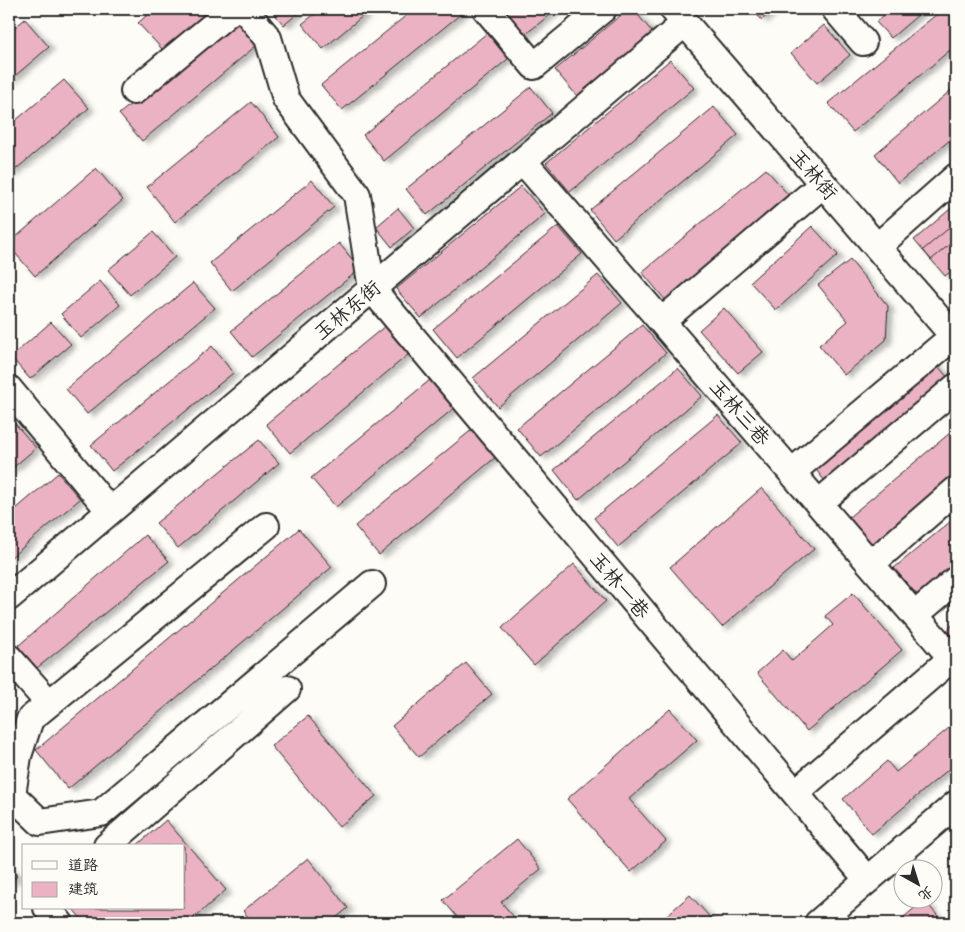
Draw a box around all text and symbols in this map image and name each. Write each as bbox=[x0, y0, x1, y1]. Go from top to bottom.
street label: 玉林街 bbox=[785, 143, 843, 205]
street label: 玉林东街 bbox=[309, 275, 386, 346]
street label: 玉林三巷 bbox=[704, 374, 776, 451]
street label: 玉林一巷 bbox=[584, 547, 656, 625]
legend bbox=[22, 844, 185, 910]
text: 道路 bbox=[68, 856, 98, 875]
north arrow bbox=[892, 860, 942, 910]
text: 建筑 bbox=[68, 880, 98, 899]
text: 北 bbox=[915, 883, 937, 905]

